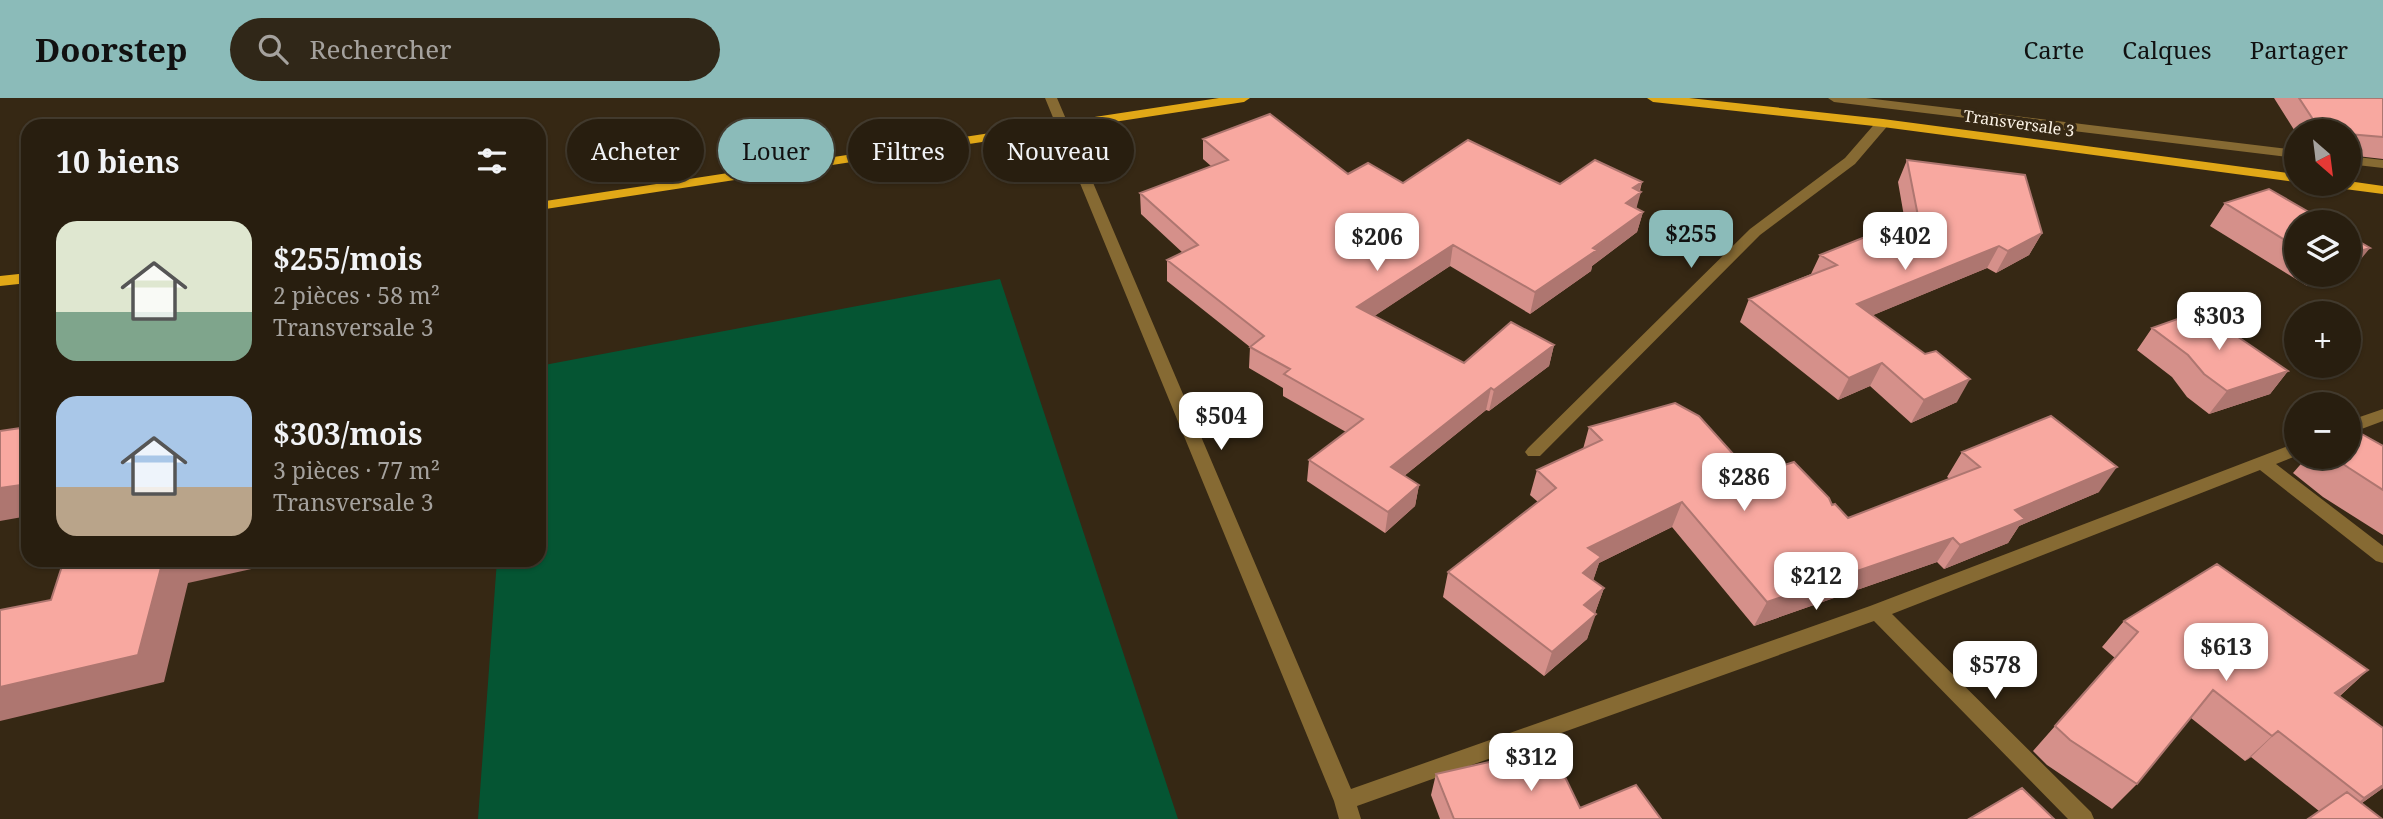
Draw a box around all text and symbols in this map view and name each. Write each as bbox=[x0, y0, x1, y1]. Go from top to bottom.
search box bbox=[230, 18, 720, 81]
text: Doorstep bbox=[35, 27, 188, 72]
icon: search bbox=[254, 30, 292, 68]
text: Rechercher bbox=[310, 31, 451, 67]
text: Carte bbox=[2024, 33, 2084, 66]
text: Calques bbox=[2122, 33, 2212, 66]
text: Partager bbox=[2250, 33, 2348, 66]
street label: Transversale 3 bbox=[1962, 104, 2076, 142]
chip: Acheter bbox=[567, 119, 704, 182]
chip: Louer bbox=[718, 119, 834, 182]
chip: Filtres bbox=[848, 119, 969, 182]
chip: Nouveau bbox=[983, 119, 1134, 182]
north arrow bbox=[2284, 119, 2361, 196]
map controls bbox=[2284, 119, 2361, 469]
text: 10 biens bbox=[56, 141, 179, 182]
icon: filters bbox=[473, 142, 511, 180]
button: layers bbox=[2284, 210, 2361, 287]
pin: $255 bbox=[1650, 211, 1732, 270]
pin: $402 bbox=[1864, 212, 1946, 272]
pin: $206 bbox=[1336, 214, 1418, 273]
text: $255 bbox=[1665, 217, 1717, 249]
text: $402 bbox=[1879, 219, 1931, 251]
text: $206 bbox=[1351, 220, 1403, 252]
text: $255/mois bbox=[273, 238, 422, 279]
icon: home bbox=[112, 249, 196, 333]
text: 2 pièces · 58 m² bbox=[273, 279, 440, 311]
pin: $303 bbox=[2178, 292, 2260, 352]
text: $303 bbox=[2193, 299, 2245, 331]
button: + bbox=[2284, 301, 2361, 378]
text: Transversale 3 bbox=[273, 311, 434, 343]
pin: $504 bbox=[1180, 392, 1262, 452]
button: − bbox=[2284, 392, 2361, 469]
text: $504 bbox=[1195, 399, 1247, 431]
text: $303/mois bbox=[273, 413, 422, 454]
icon: home bbox=[112, 424, 196, 508]
text: 3 pièces · 77 m² bbox=[273, 454, 440, 486]
pin: $286 bbox=[1703, 454, 1785, 513]
text: $286 bbox=[1718, 460, 1770, 492]
text: Transversale 3 bbox=[273, 486, 434, 518]
pin: $212 bbox=[1775, 552, 1857, 612]
text: $212 bbox=[1790, 559, 1842, 591]
pin: $613 bbox=[2185, 624, 2267, 683]
text: $613 bbox=[2200, 630, 2252, 662]
pin: $578 bbox=[1954, 642, 2036, 701]
text: $578 bbox=[1969, 648, 2021, 680]
pin: $312 bbox=[1490, 734, 1572, 793]
text: $312 bbox=[1505, 740, 1557, 772]

